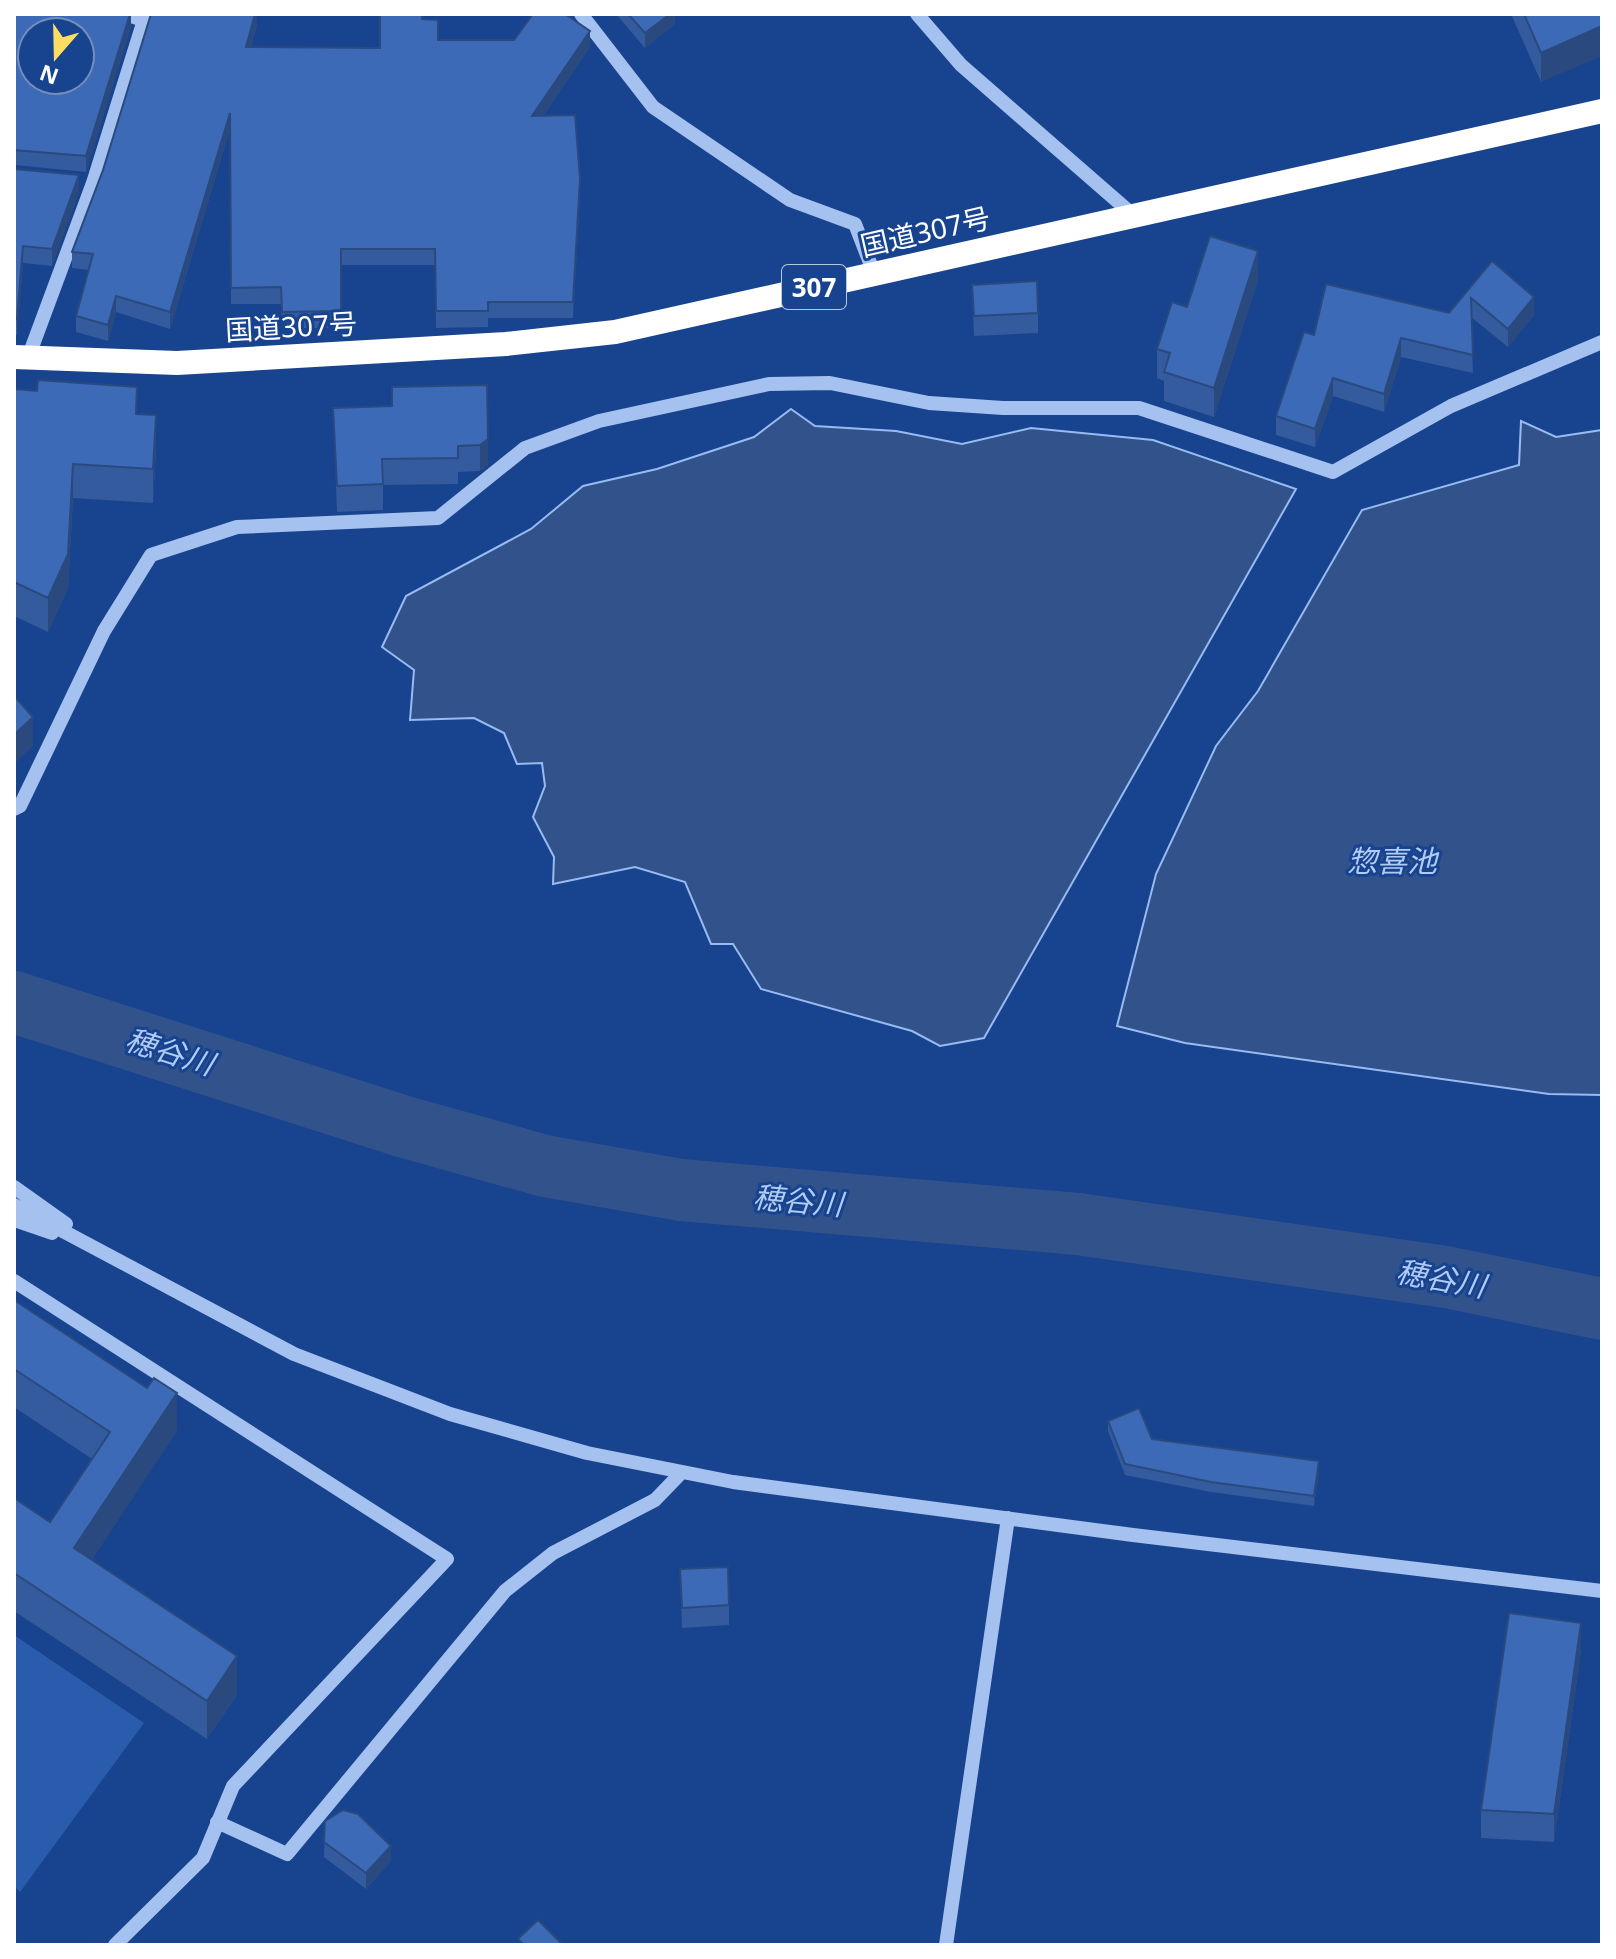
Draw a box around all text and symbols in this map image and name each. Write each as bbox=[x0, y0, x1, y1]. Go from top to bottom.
north arrow bbox=[16, 16, 96, 96]
text: N bbox=[35, 59, 62, 93]
street label: 国道307号 bbox=[856, 198, 994, 264]
road number: 307 bbox=[782, 265, 846, 309]
street label: 国道307号 bbox=[224, 304, 358, 348]
water label: 惣喜池 bbox=[1347, 840, 1440, 881]
water label: 穂谷川 bbox=[121, 1018, 222, 1085]
water label: 穂谷川 bbox=[751, 1176, 848, 1225]
water label: 穂谷川 bbox=[1393, 1250, 1492, 1307]

